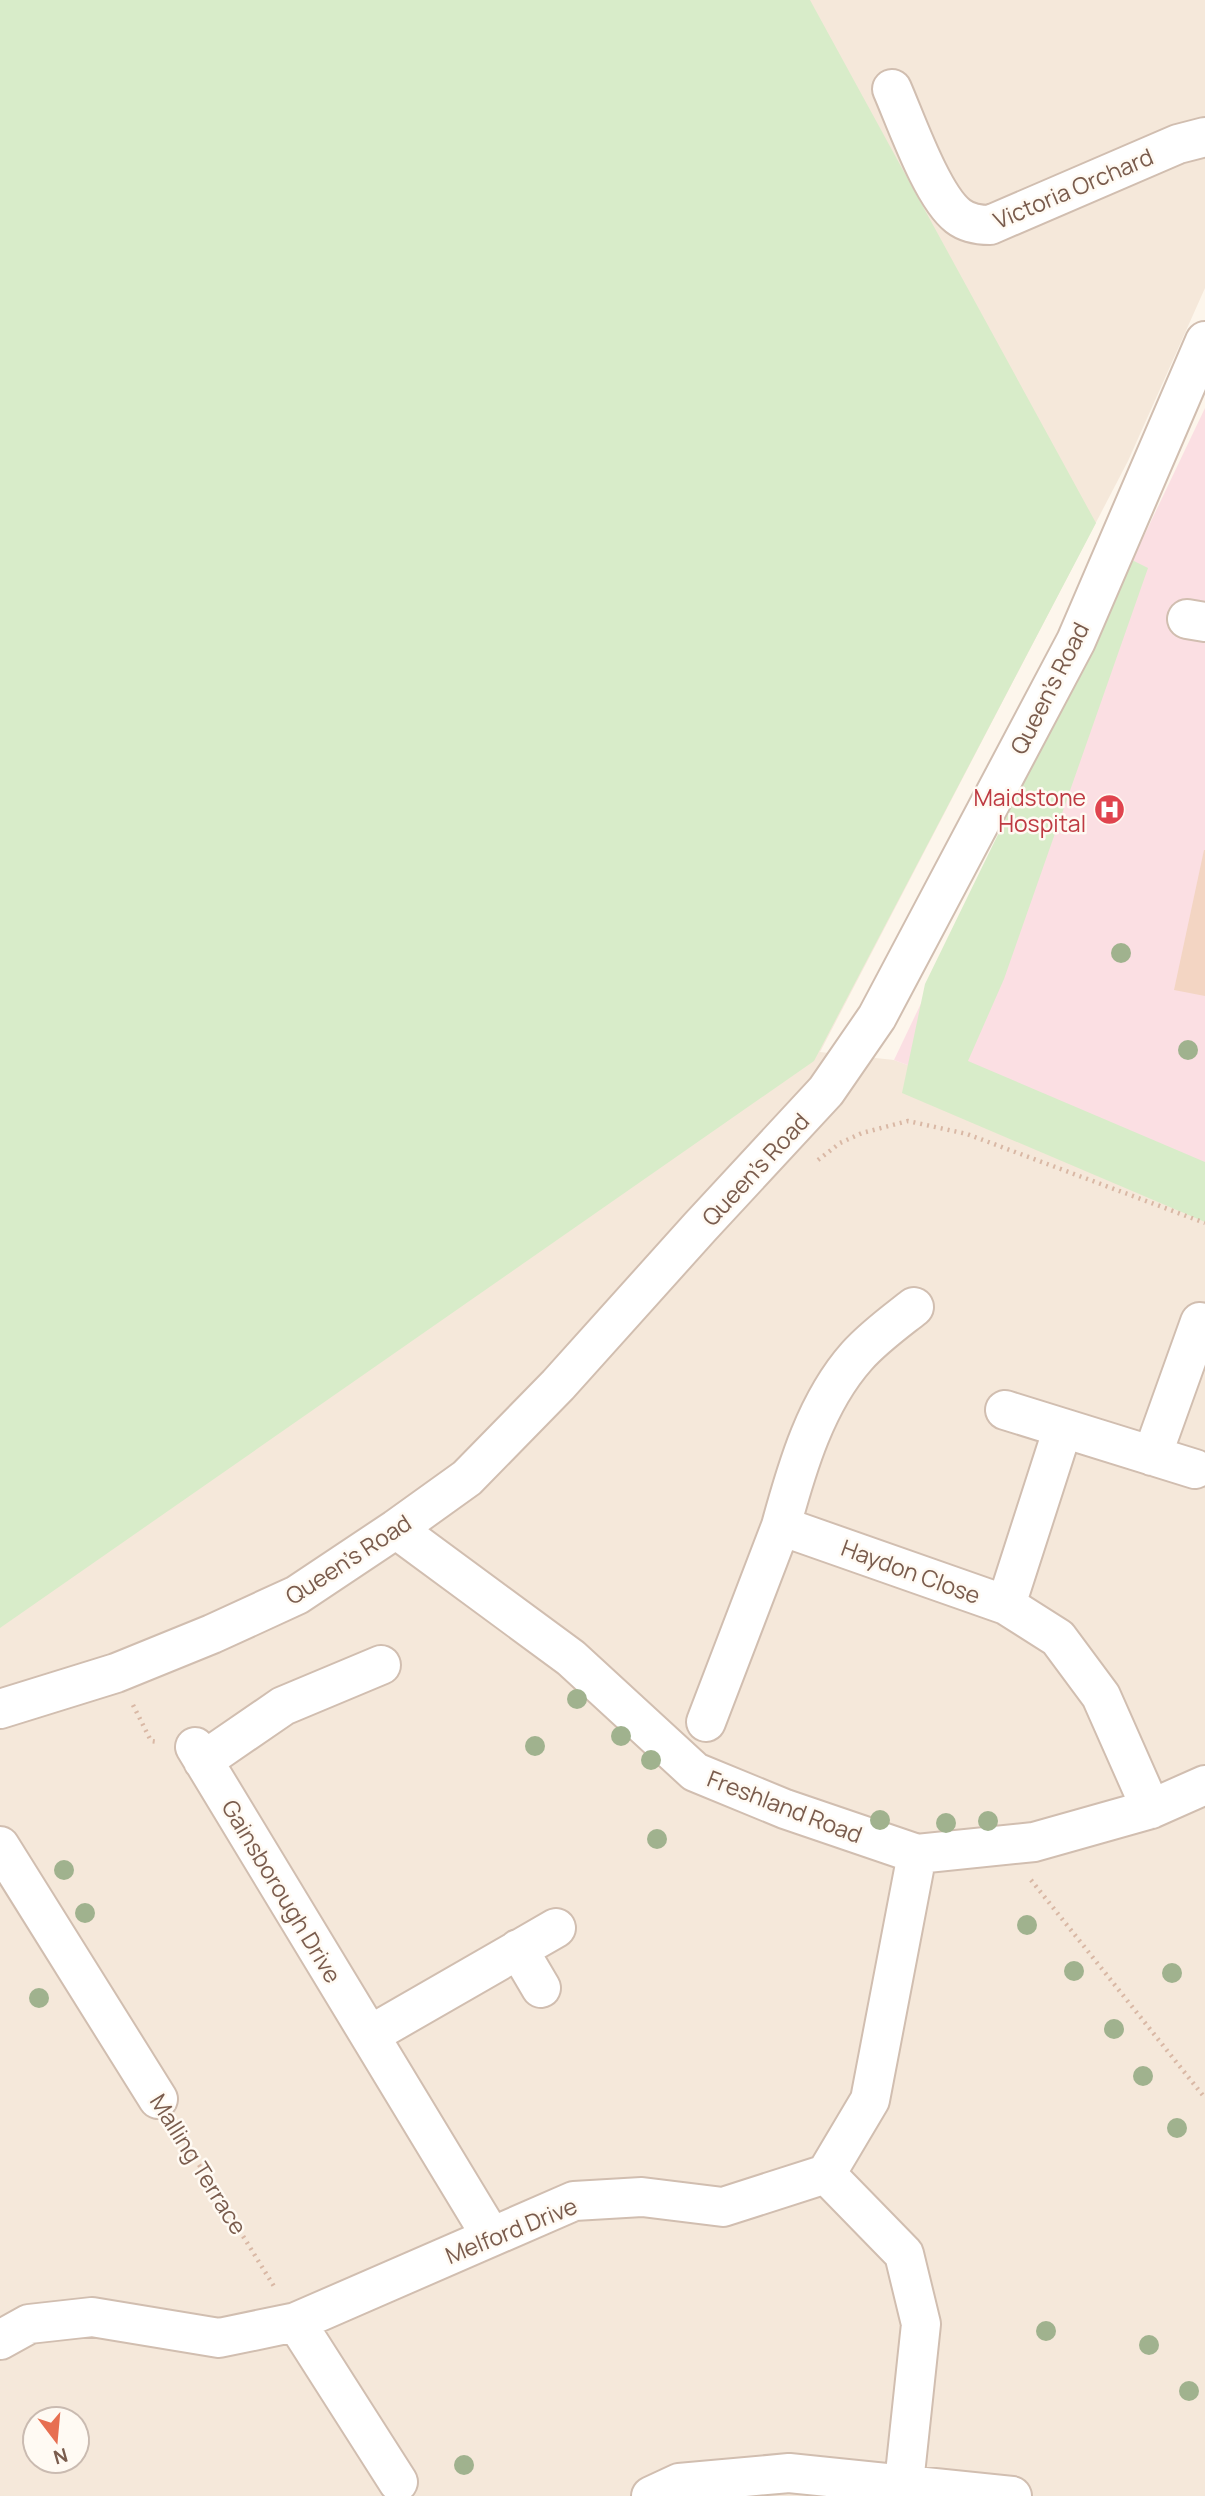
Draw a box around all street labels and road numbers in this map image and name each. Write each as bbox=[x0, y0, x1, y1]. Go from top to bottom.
street label: Victoria Orchard bbox=[988, 140, 1158, 236]
street label: Queen's Road bbox=[1002, 617, 1096, 759]
street label: Queen's Road bbox=[694, 1105, 816, 1233]
street label: Queen's Road bbox=[279, 1506, 417, 1612]
street label: Haydon Close bbox=[837, 1531, 985, 1611]
street label: Freshland Road bbox=[703, 1762, 867, 1850]
street label: Gainsborough Drive bbox=[215, 1793, 349, 1989]
street label: Malling Terrace bbox=[143, 2088, 255, 2240]
street label: Melford Drive bbox=[440, 2189, 582, 2271]

